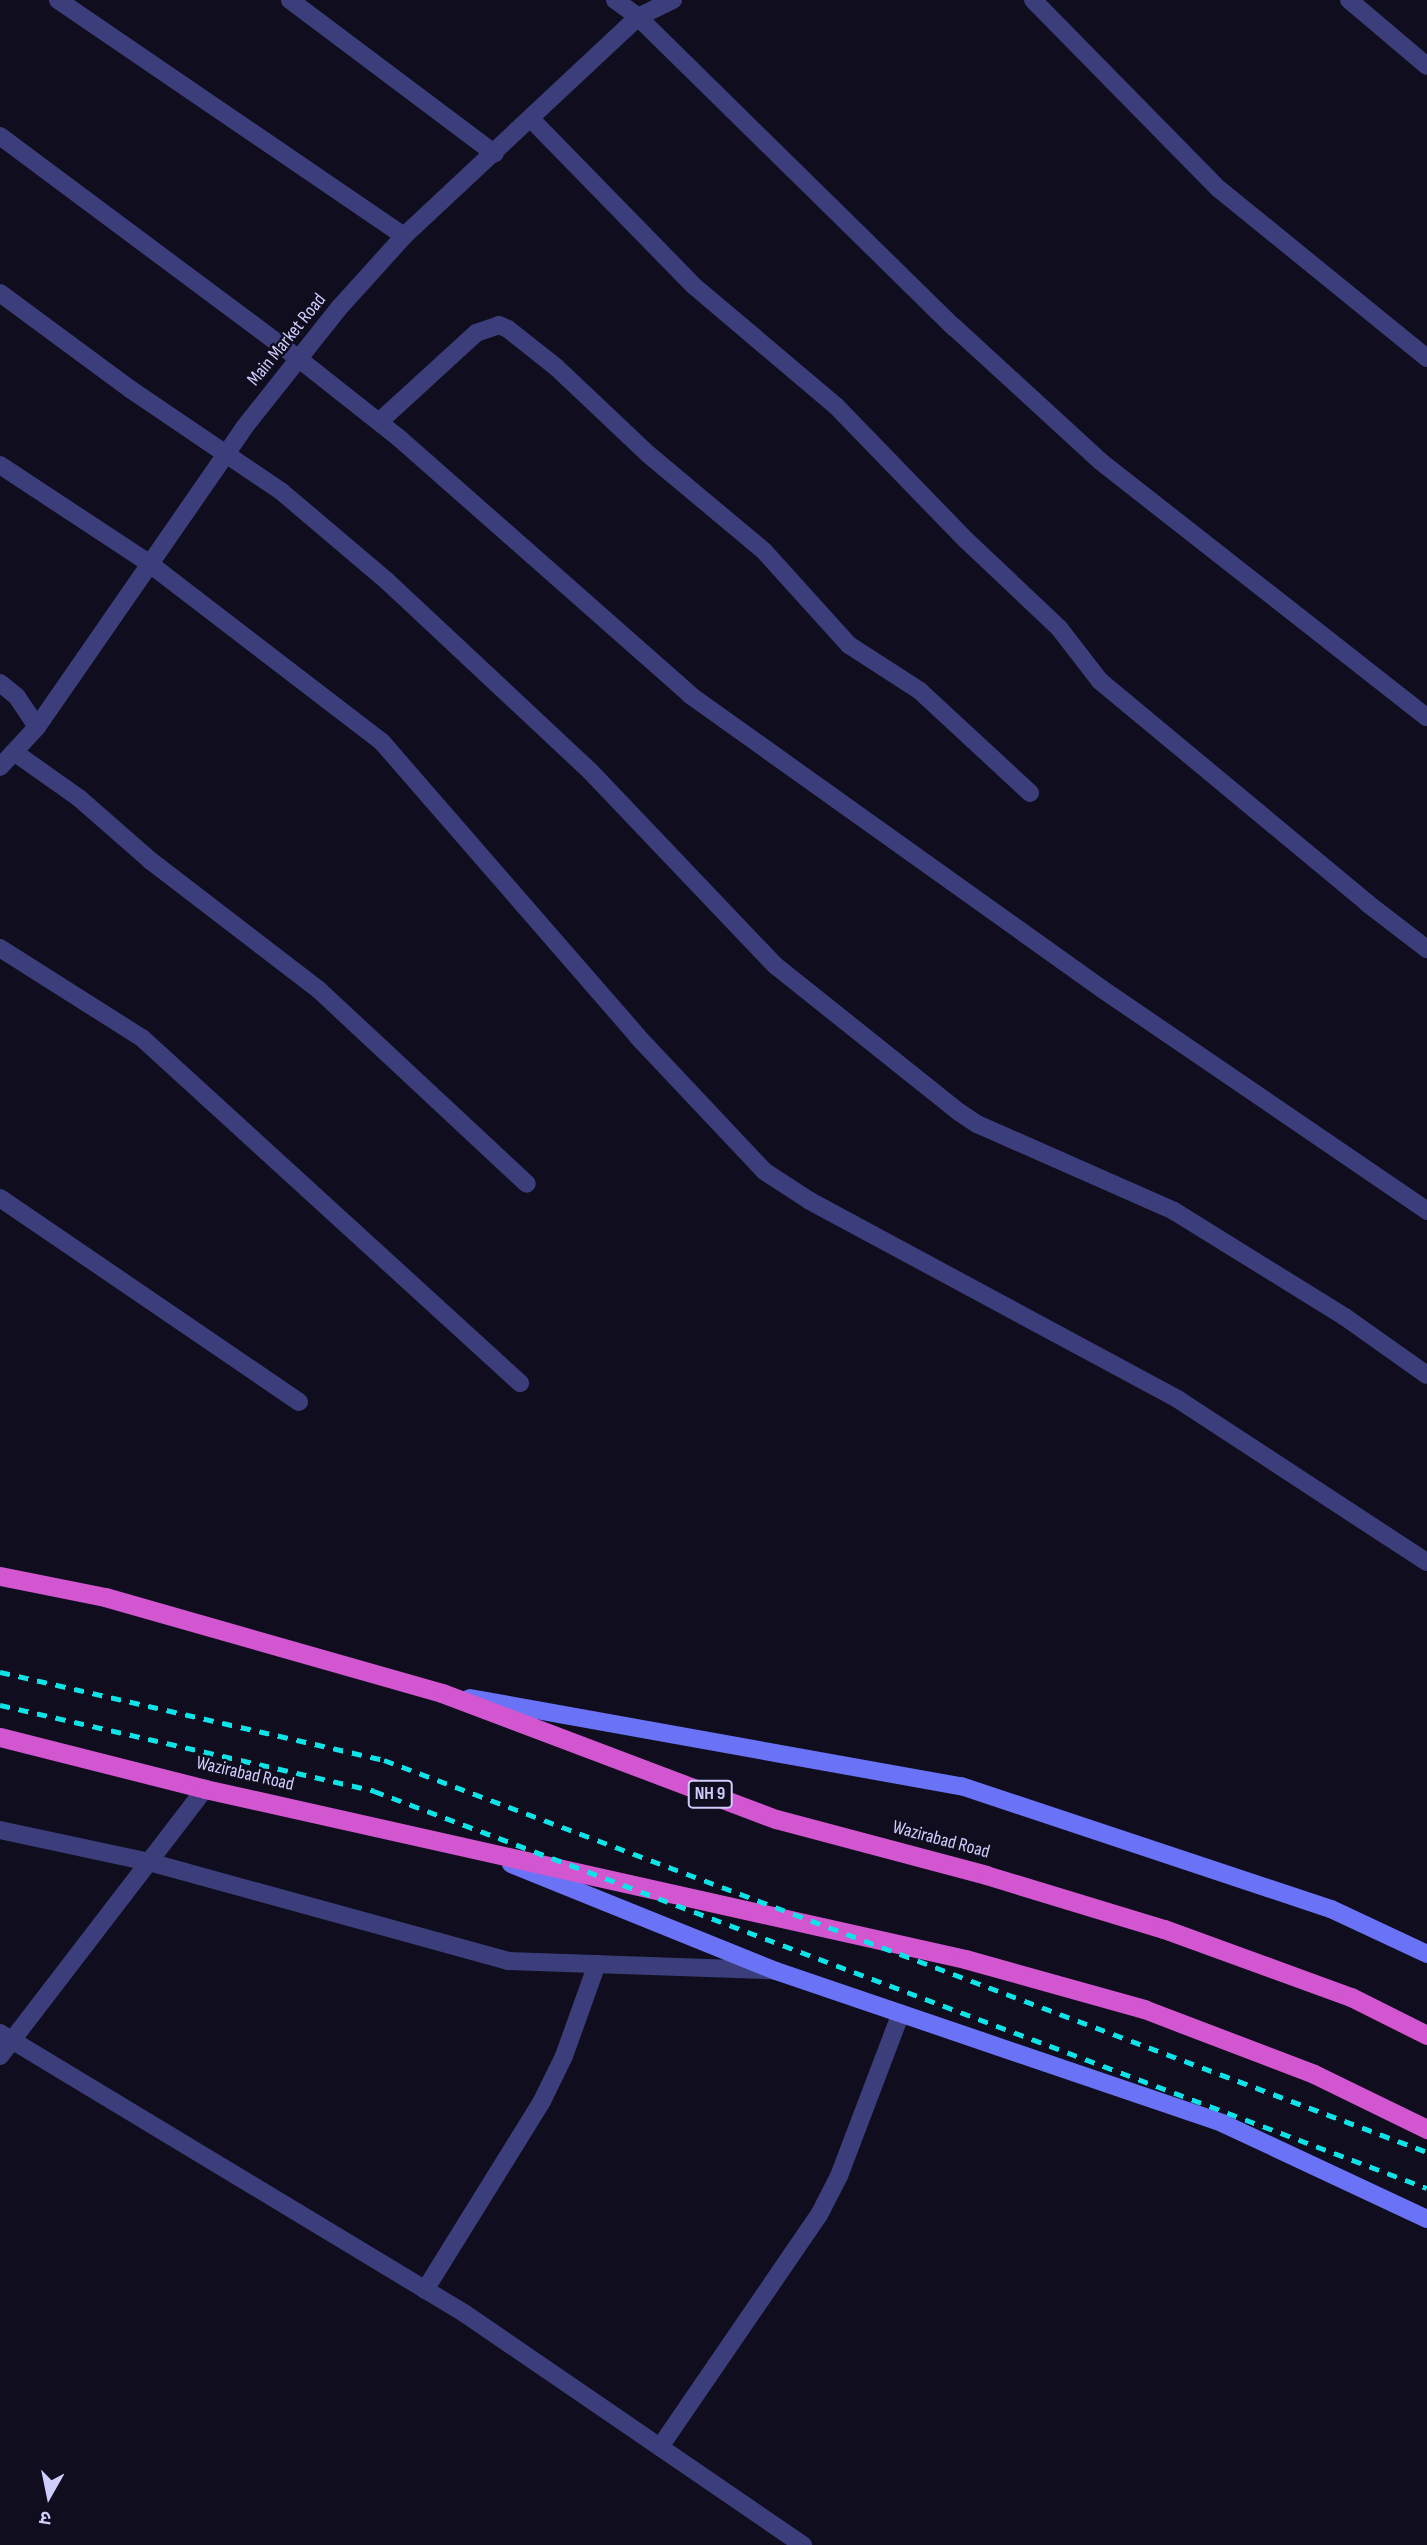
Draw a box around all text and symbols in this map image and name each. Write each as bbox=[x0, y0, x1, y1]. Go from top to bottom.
street label: Main Market Road bbox=[243, 289, 331, 391]
street label: Wazirabad Road bbox=[194, 1752, 296, 1796]
road number: NH 9 bbox=[687, 1779, 733, 1808]
street label: Wazirabad Road bbox=[890, 1816, 992, 1864]
north arrow bbox=[14, 2461, 84, 2531]
text: उ bbox=[38, 2505, 53, 2529]

